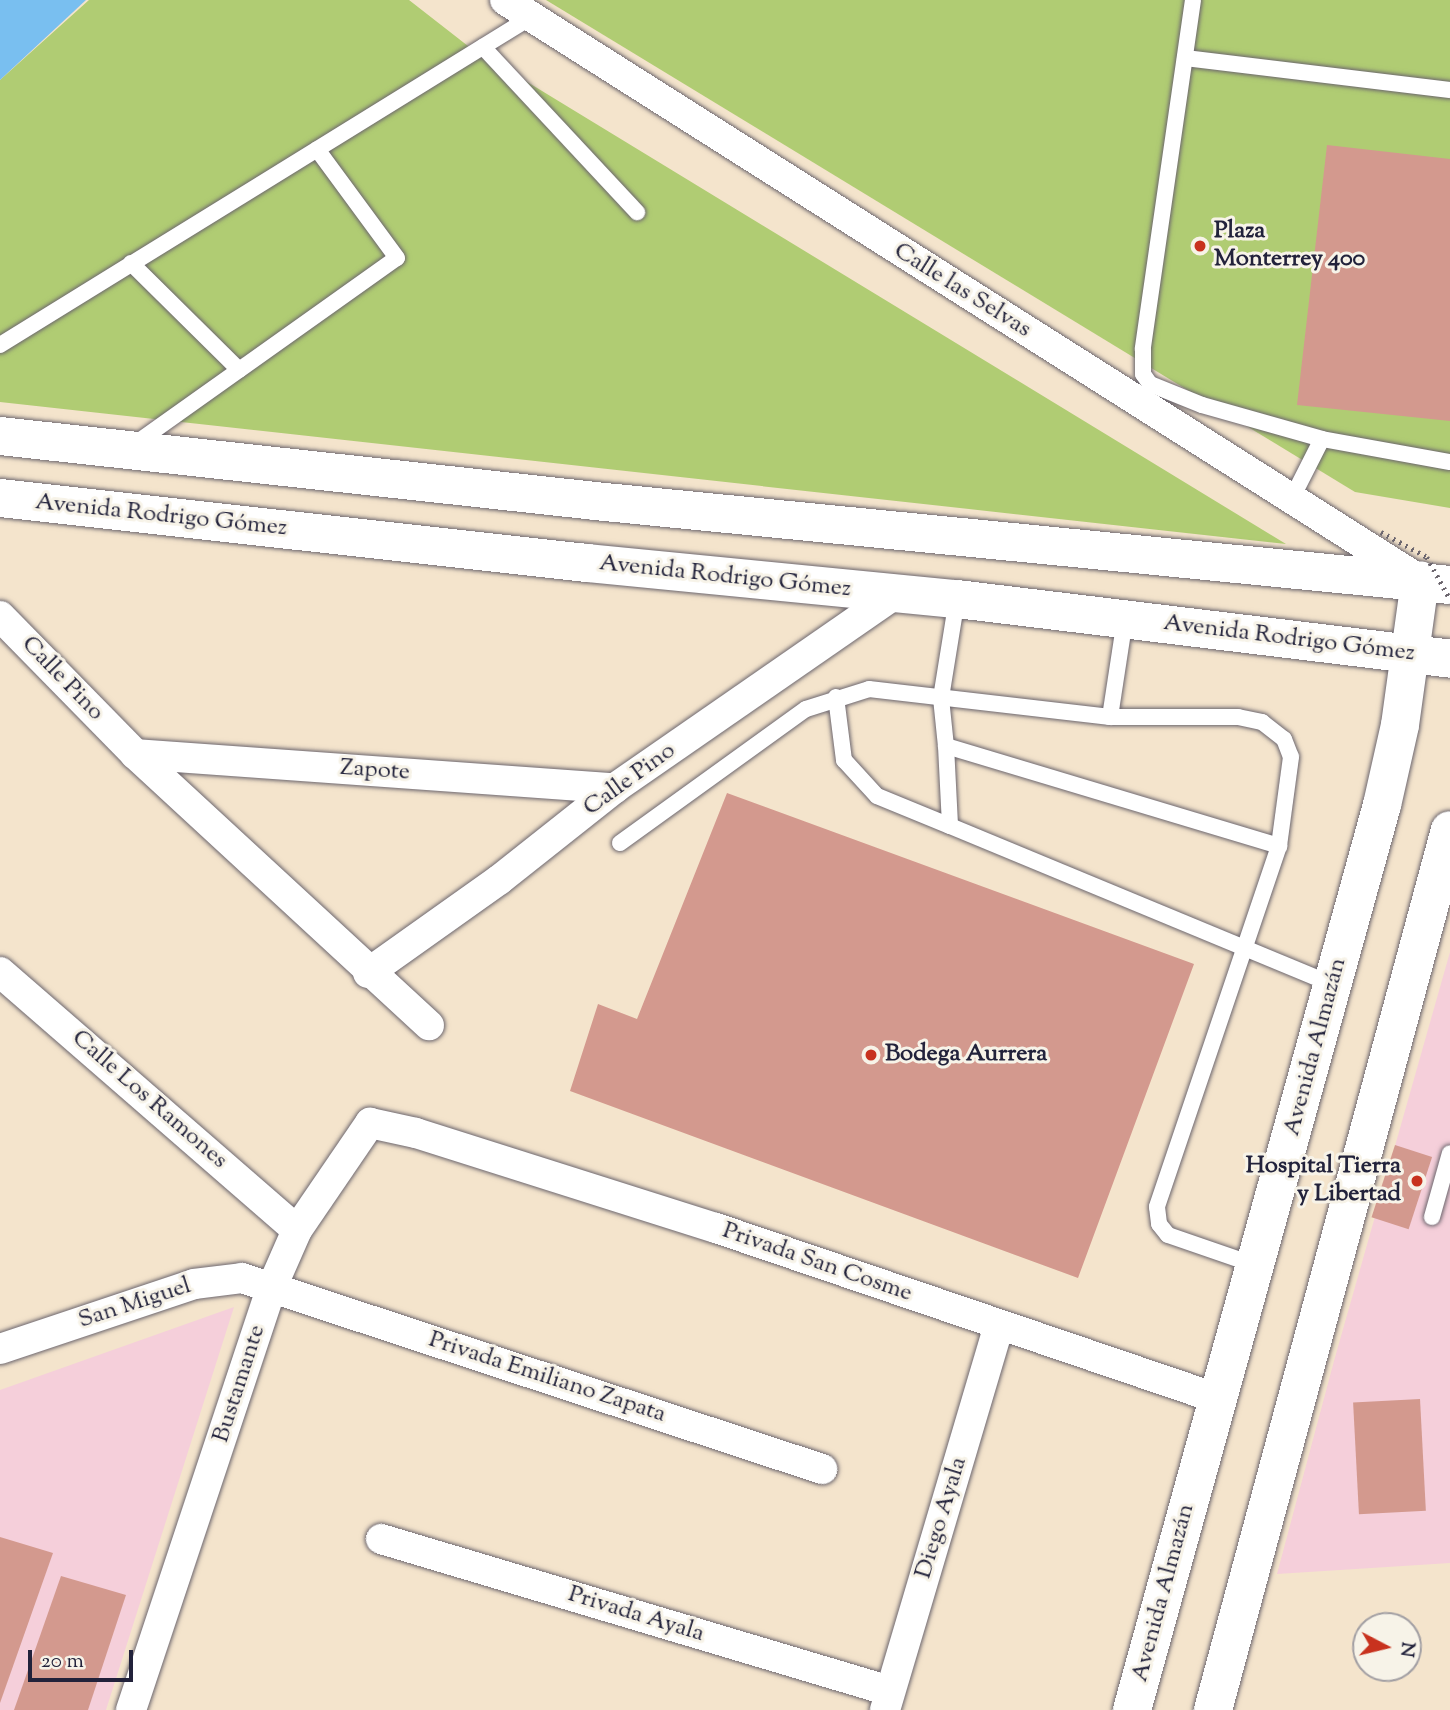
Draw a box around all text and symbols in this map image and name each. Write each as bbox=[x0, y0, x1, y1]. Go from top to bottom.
place label: Plaza Monterrey 400 bbox=[1214, 218, 1365, 274]
street label: Calle las Selvas bbox=[888, 237, 1036, 345]
marker: Plaza Monterrey 400 bbox=[1192, 238, 1208, 254]
street label: Avenida Rodrigo Gómez bbox=[34, 488, 288, 544]
street label: Avenida Rodrigo Gómez bbox=[598, 549, 852, 605]
street label: Avenida Rodrigo Gómez bbox=[1162, 609, 1416, 669]
street label: Calle Pino bbox=[15, 631, 109, 727]
street label: Calle Pino bbox=[578, 737, 682, 823]
street label: Zapote bbox=[339, 754, 411, 788]
street label: Avenida Almazán bbox=[1278, 955, 1354, 1139]
street label: Calle Los Ramones bbox=[65, 1024, 233, 1176]
place label: Bodega Aurrera bbox=[885, 1041, 1047, 1069]
marker: Bodega Aurrera bbox=[863, 1047, 879, 1063]
place label: Hospital Tierra y Libertad bbox=[1246, 1153, 1401, 1209]
marker: Hospital Tierra y Libertad bbox=[1407, 1171, 1427, 1191]
street label: Privada San Cosme bbox=[718, 1217, 916, 1309]
street label: San Miguel bbox=[75, 1272, 195, 1336]
street label: Bustamante bbox=[207, 1322, 273, 1446]
street label: Privada Emiliano Zapata bbox=[425, 1326, 669, 1430]
street label: Diego Ayala bbox=[910, 1454, 974, 1582]
street label: Avenida Almazán bbox=[1126, 1501, 1202, 1685]
street label: Privada Ayala bbox=[564, 1581, 708, 1649]
north arrow bbox=[1352, 1612, 1422, 1682]
scale bar bbox=[32, 1636, 136, 1680]
text: N bbox=[1392, 1640, 1421, 1659]
text: 20 m bbox=[41, 1647, 84, 1677]

